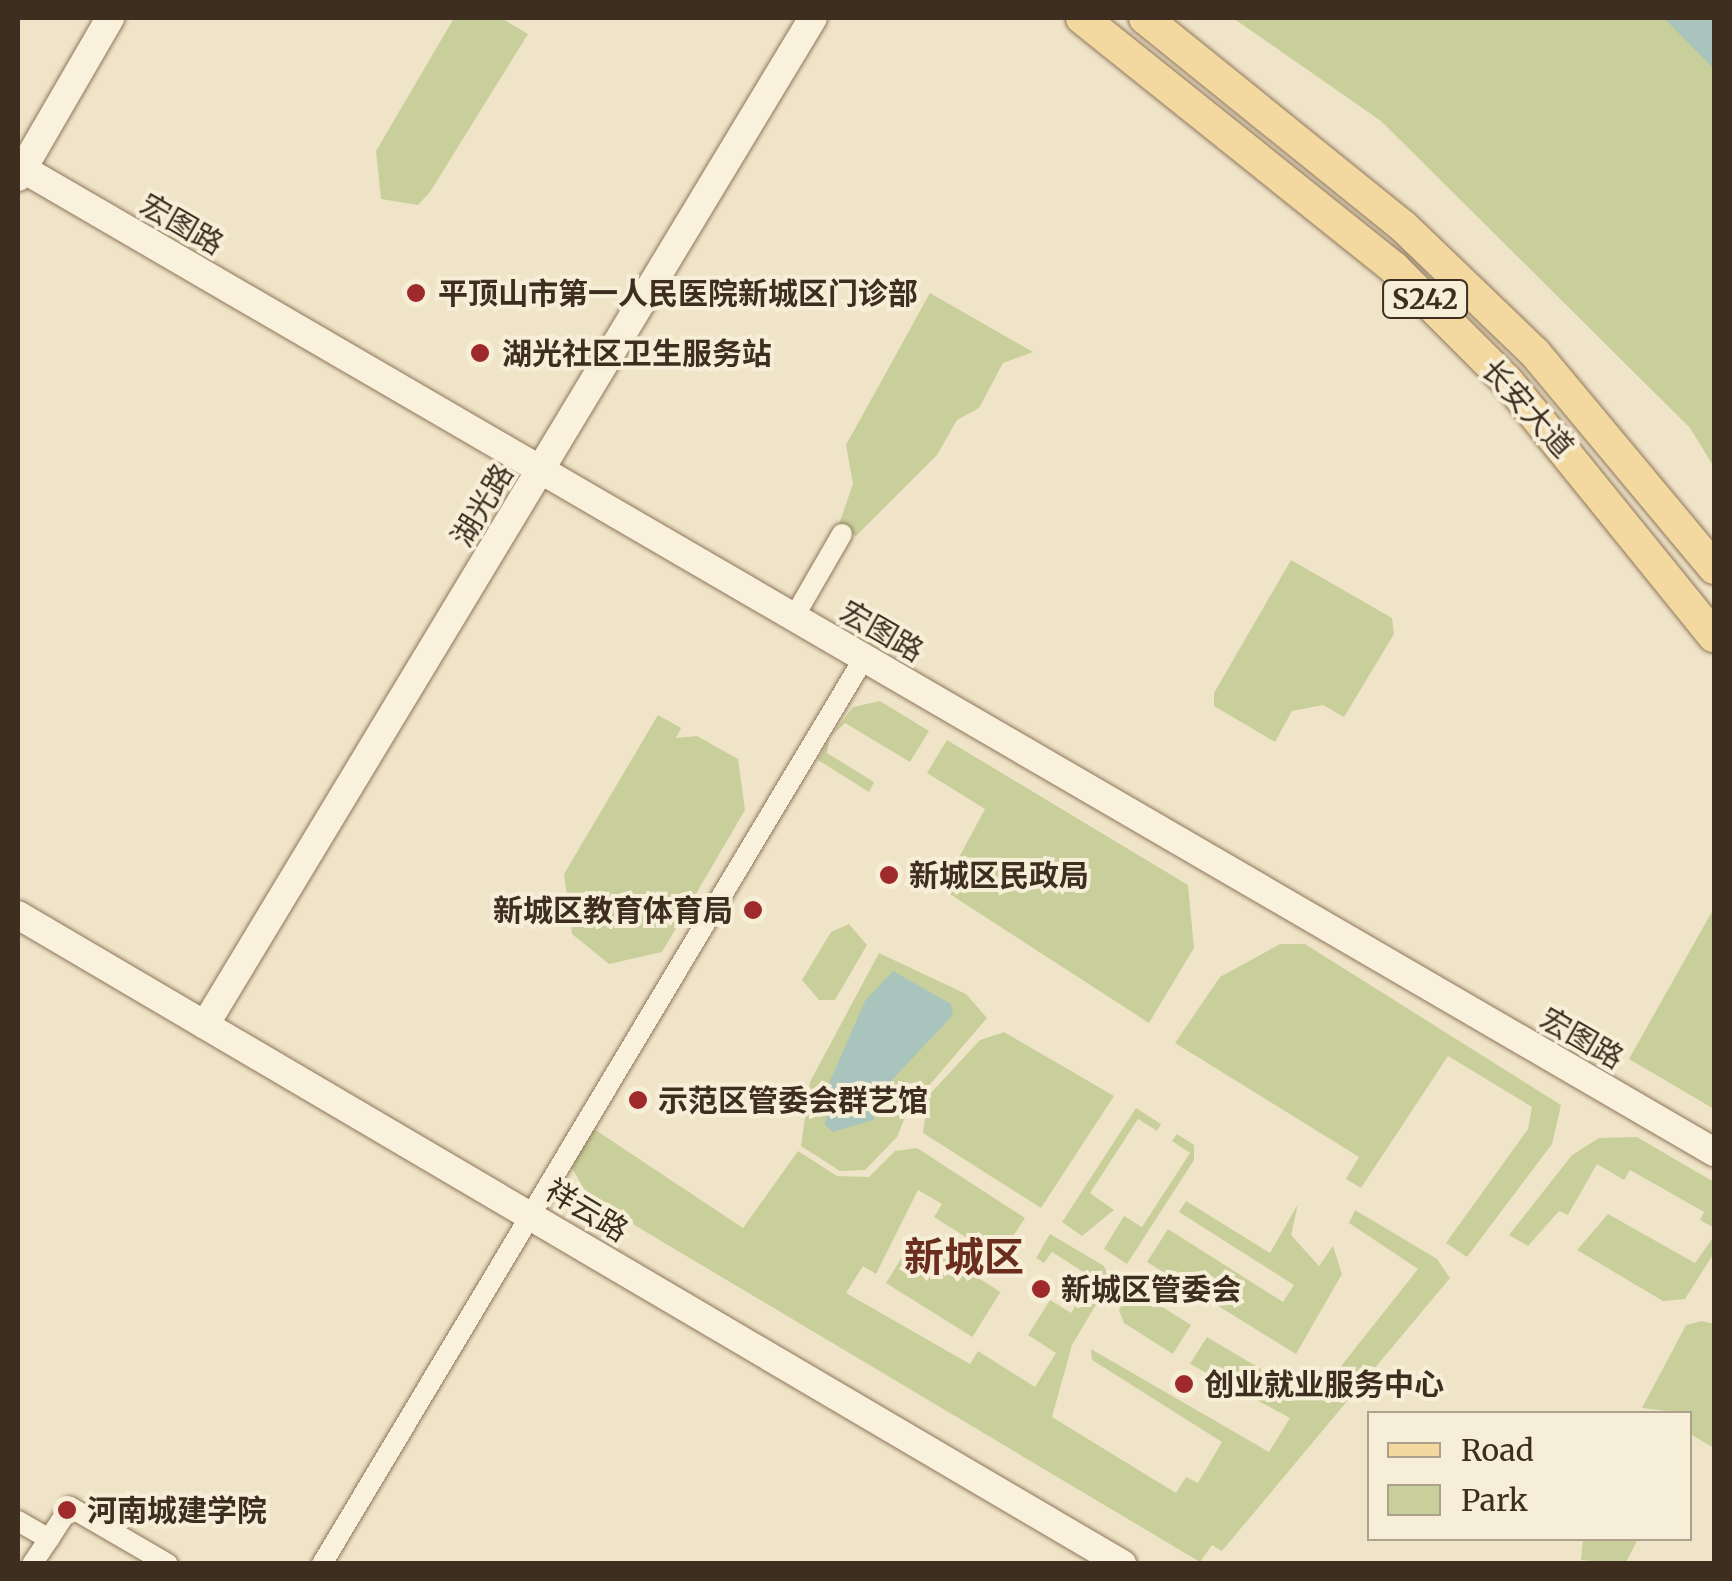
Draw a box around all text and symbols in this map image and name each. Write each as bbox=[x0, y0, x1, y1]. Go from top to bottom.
street label: 宏图路 bbox=[134, 186, 230, 262]
place label: 平顶山市第一人民医院新城区门诊部 bbox=[438, 275, 918, 311]
road number: S242 bbox=[1380, 276, 1470, 322]
marker: 平顶山市第一人民医院新城区门诊部 bbox=[403, 280, 429, 306]
place label: 湖光社区卫生服务站 bbox=[502, 335, 772, 371]
marker: 湖光社区卫生服务站 bbox=[467, 340, 493, 366]
street label: 长安大道 bbox=[1474, 351, 1582, 465]
street label: 湖光路 bbox=[443, 457, 521, 553]
street label: 宏图路 bbox=[834, 593, 930, 669]
place label: 新城区民政局 bbox=[909, 857, 1089, 893]
marker: 新城区民政局 bbox=[878, 864, 900, 886]
place label: 新城区教育体育局 bbox=[493, 892, 733, 928]
marker: 新城区教育体育局 bbox=[742, 899, 764, 921]
street label: 宏图路 bbox=[1534, 1000, 1630, 1076]
place label: 示范区管委会群艺馆 bbox=[658, 1082, 928, 1118]
marker: 示范区管委会群艺馆 bbox=[627, 1089, 649, 1111]
street label: 祥云路 bbox=[539, 1171, 635, 1249]
district label: 新城区 bbox=[904, 1233, 1024, 1281]
place label: 新城区管委会 bbox=[1061, 1271, 1241, 1307]
marker: 新城区管委会 bbox=[1030, 1278, 1052, 1300]
place label: 创业就业服务中心 bbox=[1204, 1366, 1444, 1402]
marker: 创业就业服务中心 bbox=[1173, 1373, 1195, 1395]
legend bbox=[1367, 1411, 1692, 1541]
text: Road bbox=[1461, 1431, 1534, 1469]
text: Park bbox=[1461, 1481, 1528, 1519]
place label: 河南城建学院 bbox=[87, 1492, 267, 1528]
marker: 河南城建学院 bbox=[56, 1499, 78, 1521]

